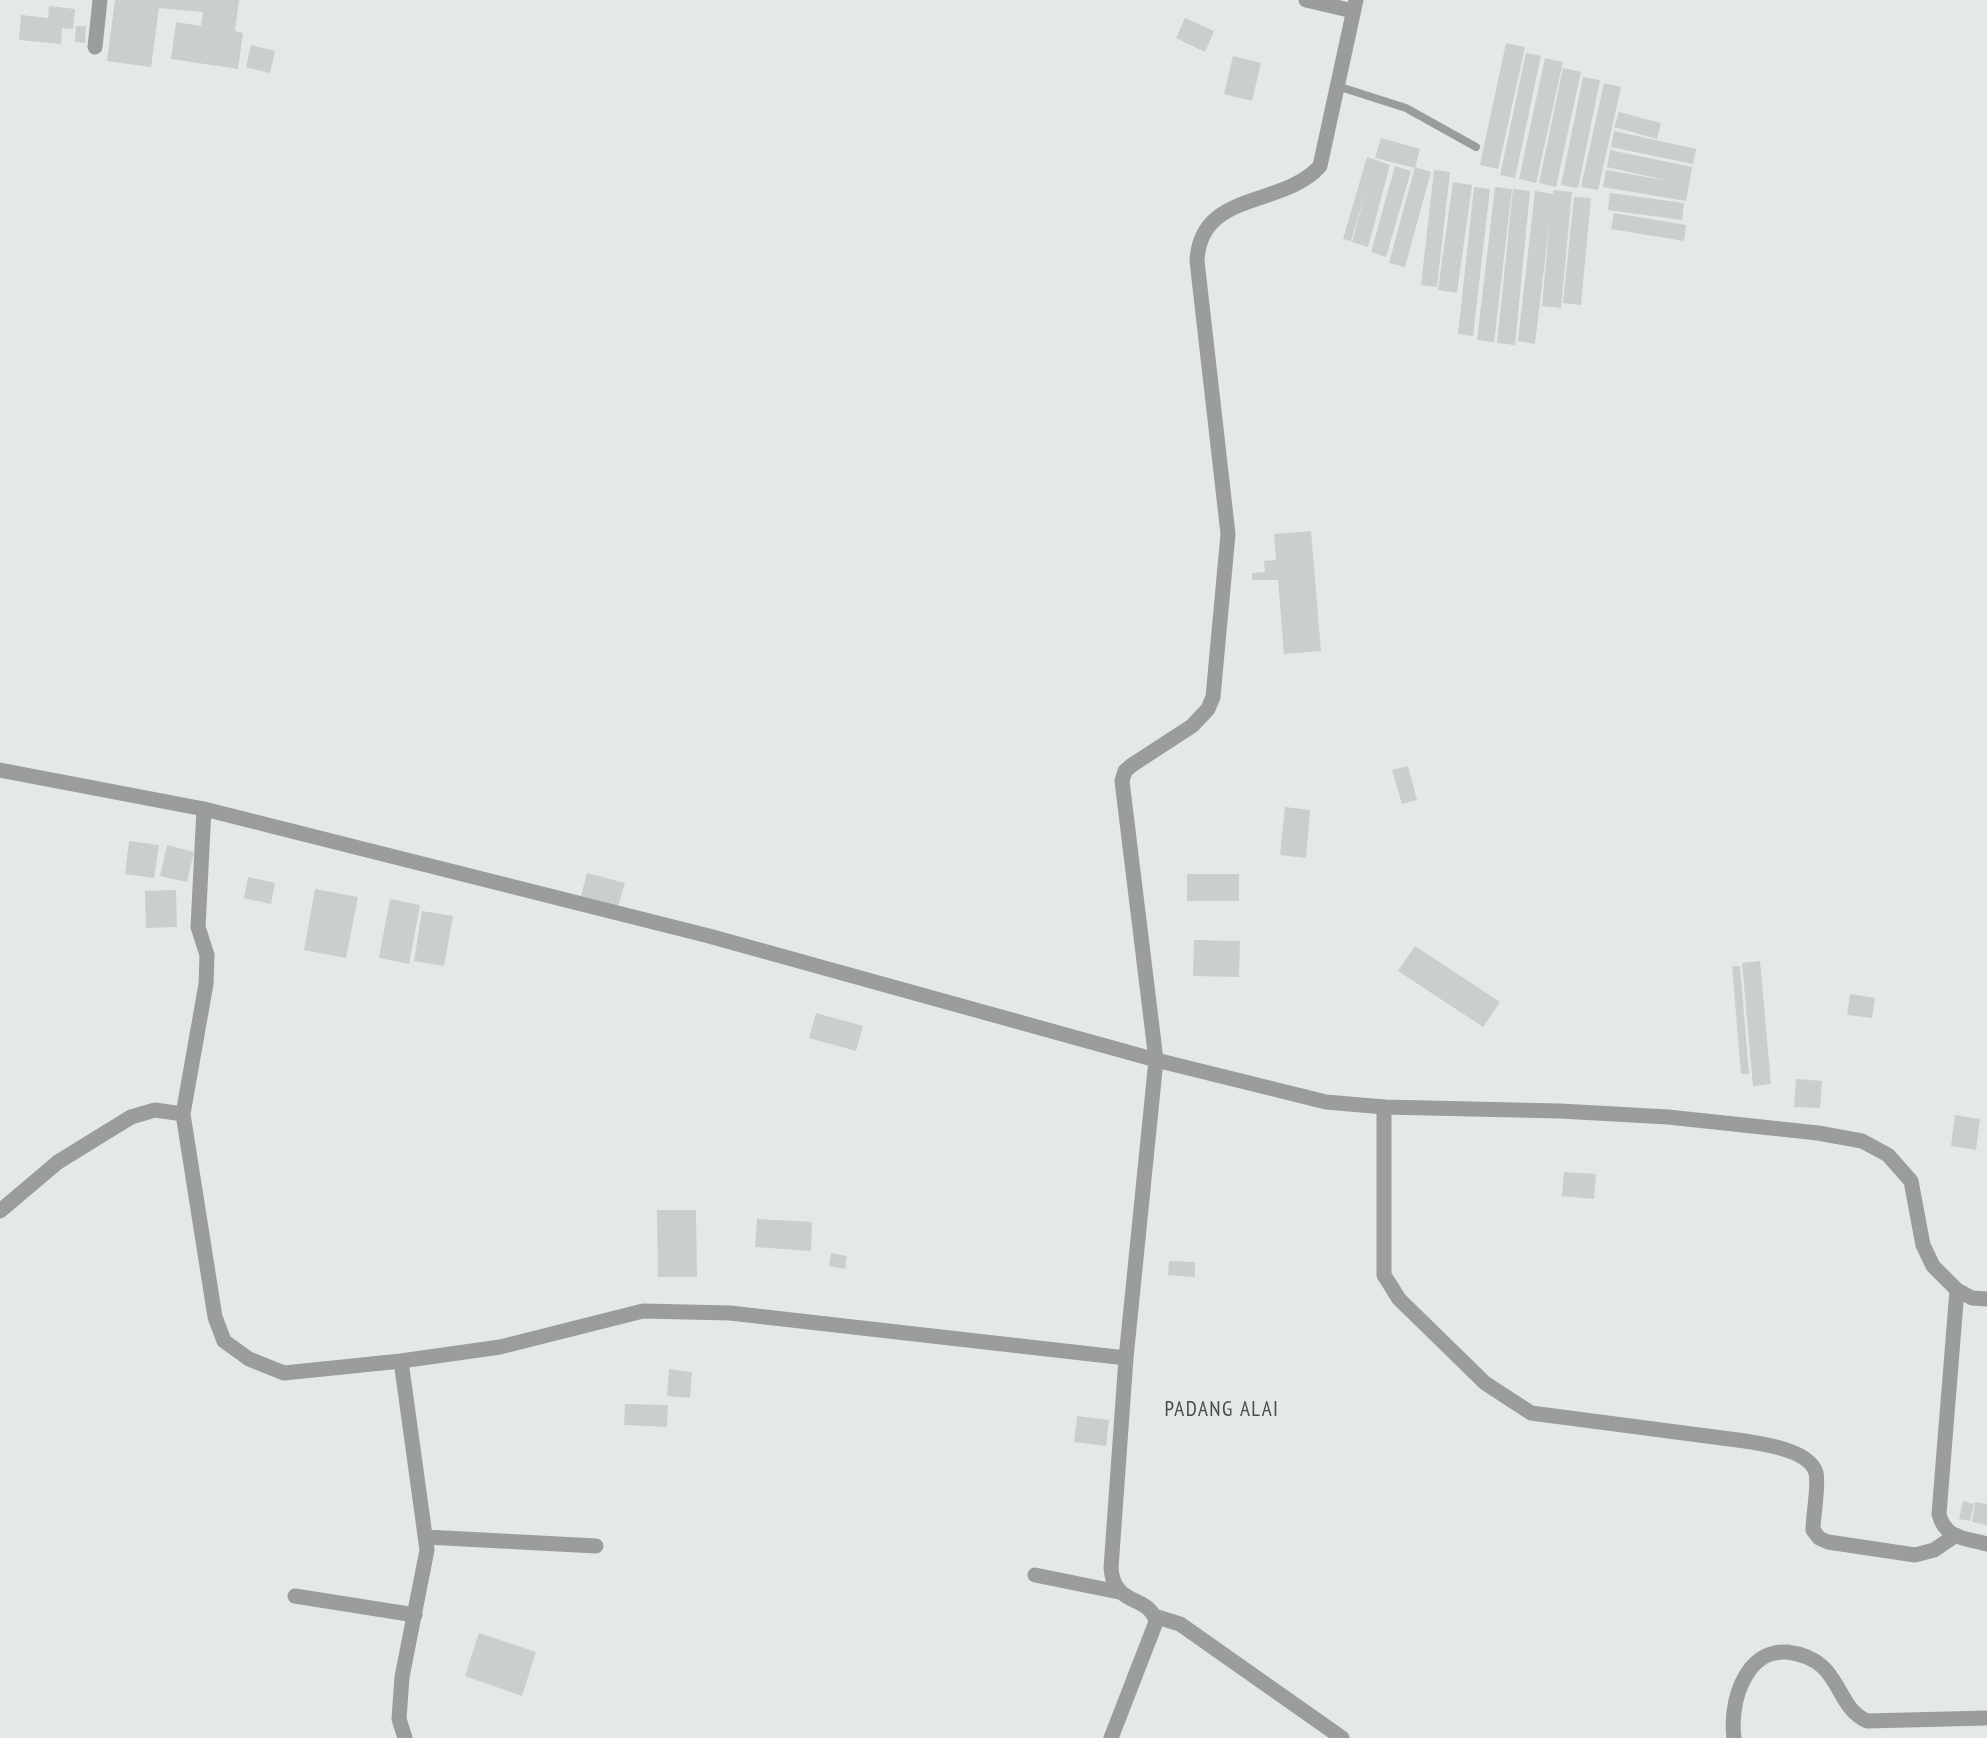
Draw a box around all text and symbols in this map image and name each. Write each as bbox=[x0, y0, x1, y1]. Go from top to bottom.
district label: PADANG ALAI bbox=[1165, 1397, 1279, 1423]

